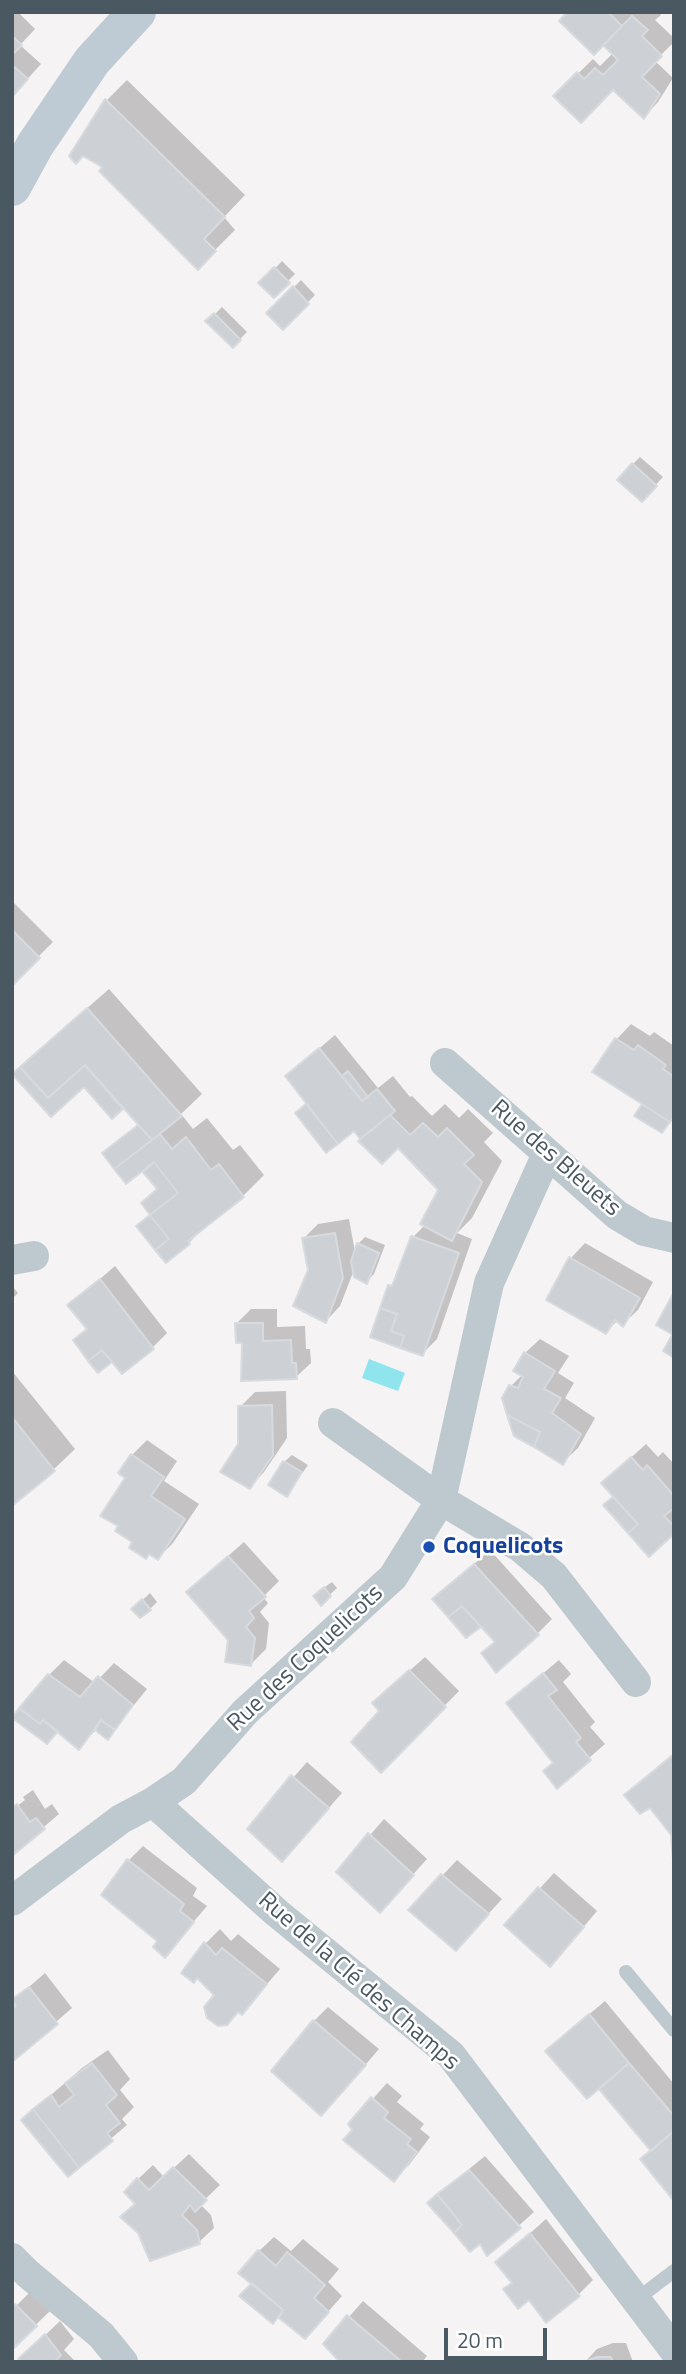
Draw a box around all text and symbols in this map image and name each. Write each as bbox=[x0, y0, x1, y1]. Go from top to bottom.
street label: Rue des Bleuets bbox=[484, 1095, 626, 1223]
place label: Coquelicots bbox=[443, 1533, 563, 1561]
marker: Coquelicots bbox=[421, 1539, 437, 1555]
street label: Rue des Coquelicots bbox=[222, 1579, 390, 1739]
street label: Rue de la Clé des Champs bbox=[252, 1887, 464, 2077]
scale bar bbox=[448, 2314, 551, 2358]
text: 20 m bbox=[457, 2324, 503, 2356]

